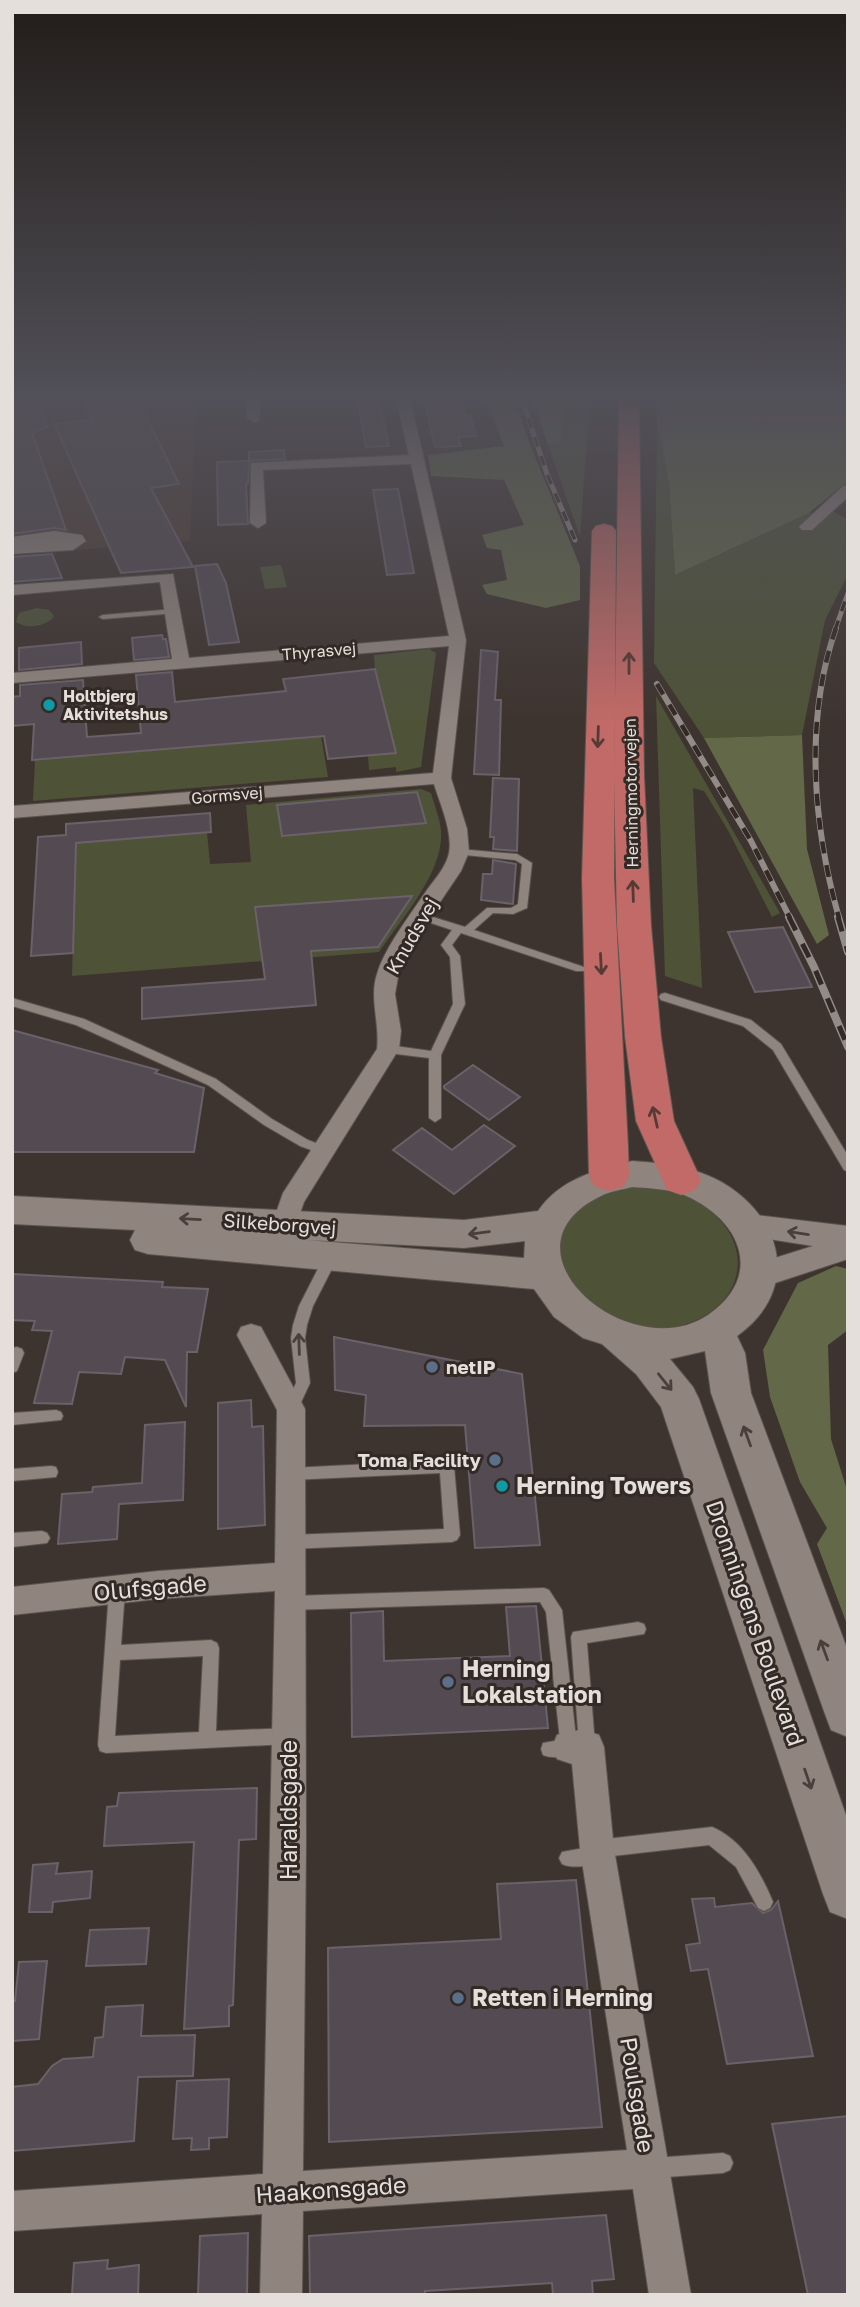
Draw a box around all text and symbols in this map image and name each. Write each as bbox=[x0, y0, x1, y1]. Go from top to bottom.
street label: Thyrasvej bbox=[281, 638, 357, 664]
one-way arrow bbox=[622, 652, 636, 675]
place label: Holtbjerg Aktivitetshus bbox=[63, 686, 168, 724]
marker: Holtbjerg Aktivitetshus bbox=[41, 697, 57, 713]
street label: Herningmotorvejen bbox=[620, 718, 642, 868]
one-way arrow bbox=[592, 725, 605, 748]
street label: Gormsvej bbox=[190, 782, 264, 808]
one-way arrow bbox=[626, 880, 640, 903]
street label: Knudsvej bbox=[381, 893, 443, 978]
one-way arrow bbox=[594, 952, 607, 975]
one-way arrow bbox=[648, 1106, 662, 1129]
street label: Silkeborgvej bbox=[223, 1208, 337, 1239]
one-way arrow bbox=[179, 1212, 202, 1225]
one-way arrow bbox=[468, 1226, 491, 1239]
one-way arrow bbox=[787, 1226, 810, 1239]
one-way arrow bbox=[293, 1332, 306, 1355]
place label: netIP bbox=[446, 1355, 496, 1378]
marker: netIP bbox=[424, 1359, 440, 1375]
one-way arrow bbox=[657, 1372, 673, 1390]
one-way arrow bbox=[740, 1426, 752, 1448]
place label: Toma Facility bbox=[358, 1448, 482, 1471]
marker: Toma Facility bbox=[487, 1452, 503, 1468]
place label: Herning Towers bbox=[516, 1471, 691, 1499]
marker: Herning Towers bbox=[494, 1478, 510, 1494]
street label: Dronningens Boulevard bbox=[701, 1496, 811, 1749]
street label: Olufsgade bbox=[92, 1568, 208, 1606]
one-way arrow bbox=[817, 1639, 830, 1661]
place label: Herning Lokalstation bbox=[462, 1654, 602, 1708]
marker: Herning Lokalstation bbox=[440, 1674, 456, 1690]
street label: Haraldsgade bbox=[274, 1740, 302, 1880]
one-way arrow bbox=[803, 1767, 815, 1789]
place label: Retten i Herning bbox=[472, 1983, 653, 2011]
marker: Retten i Herning bbox=[450, 1990, 466, 2006]
street label: Poulsgade bbox=[615, 2035, 661, 2155]
street label: Haakonsgade bbox=[255, 2170, 407, 2208]

